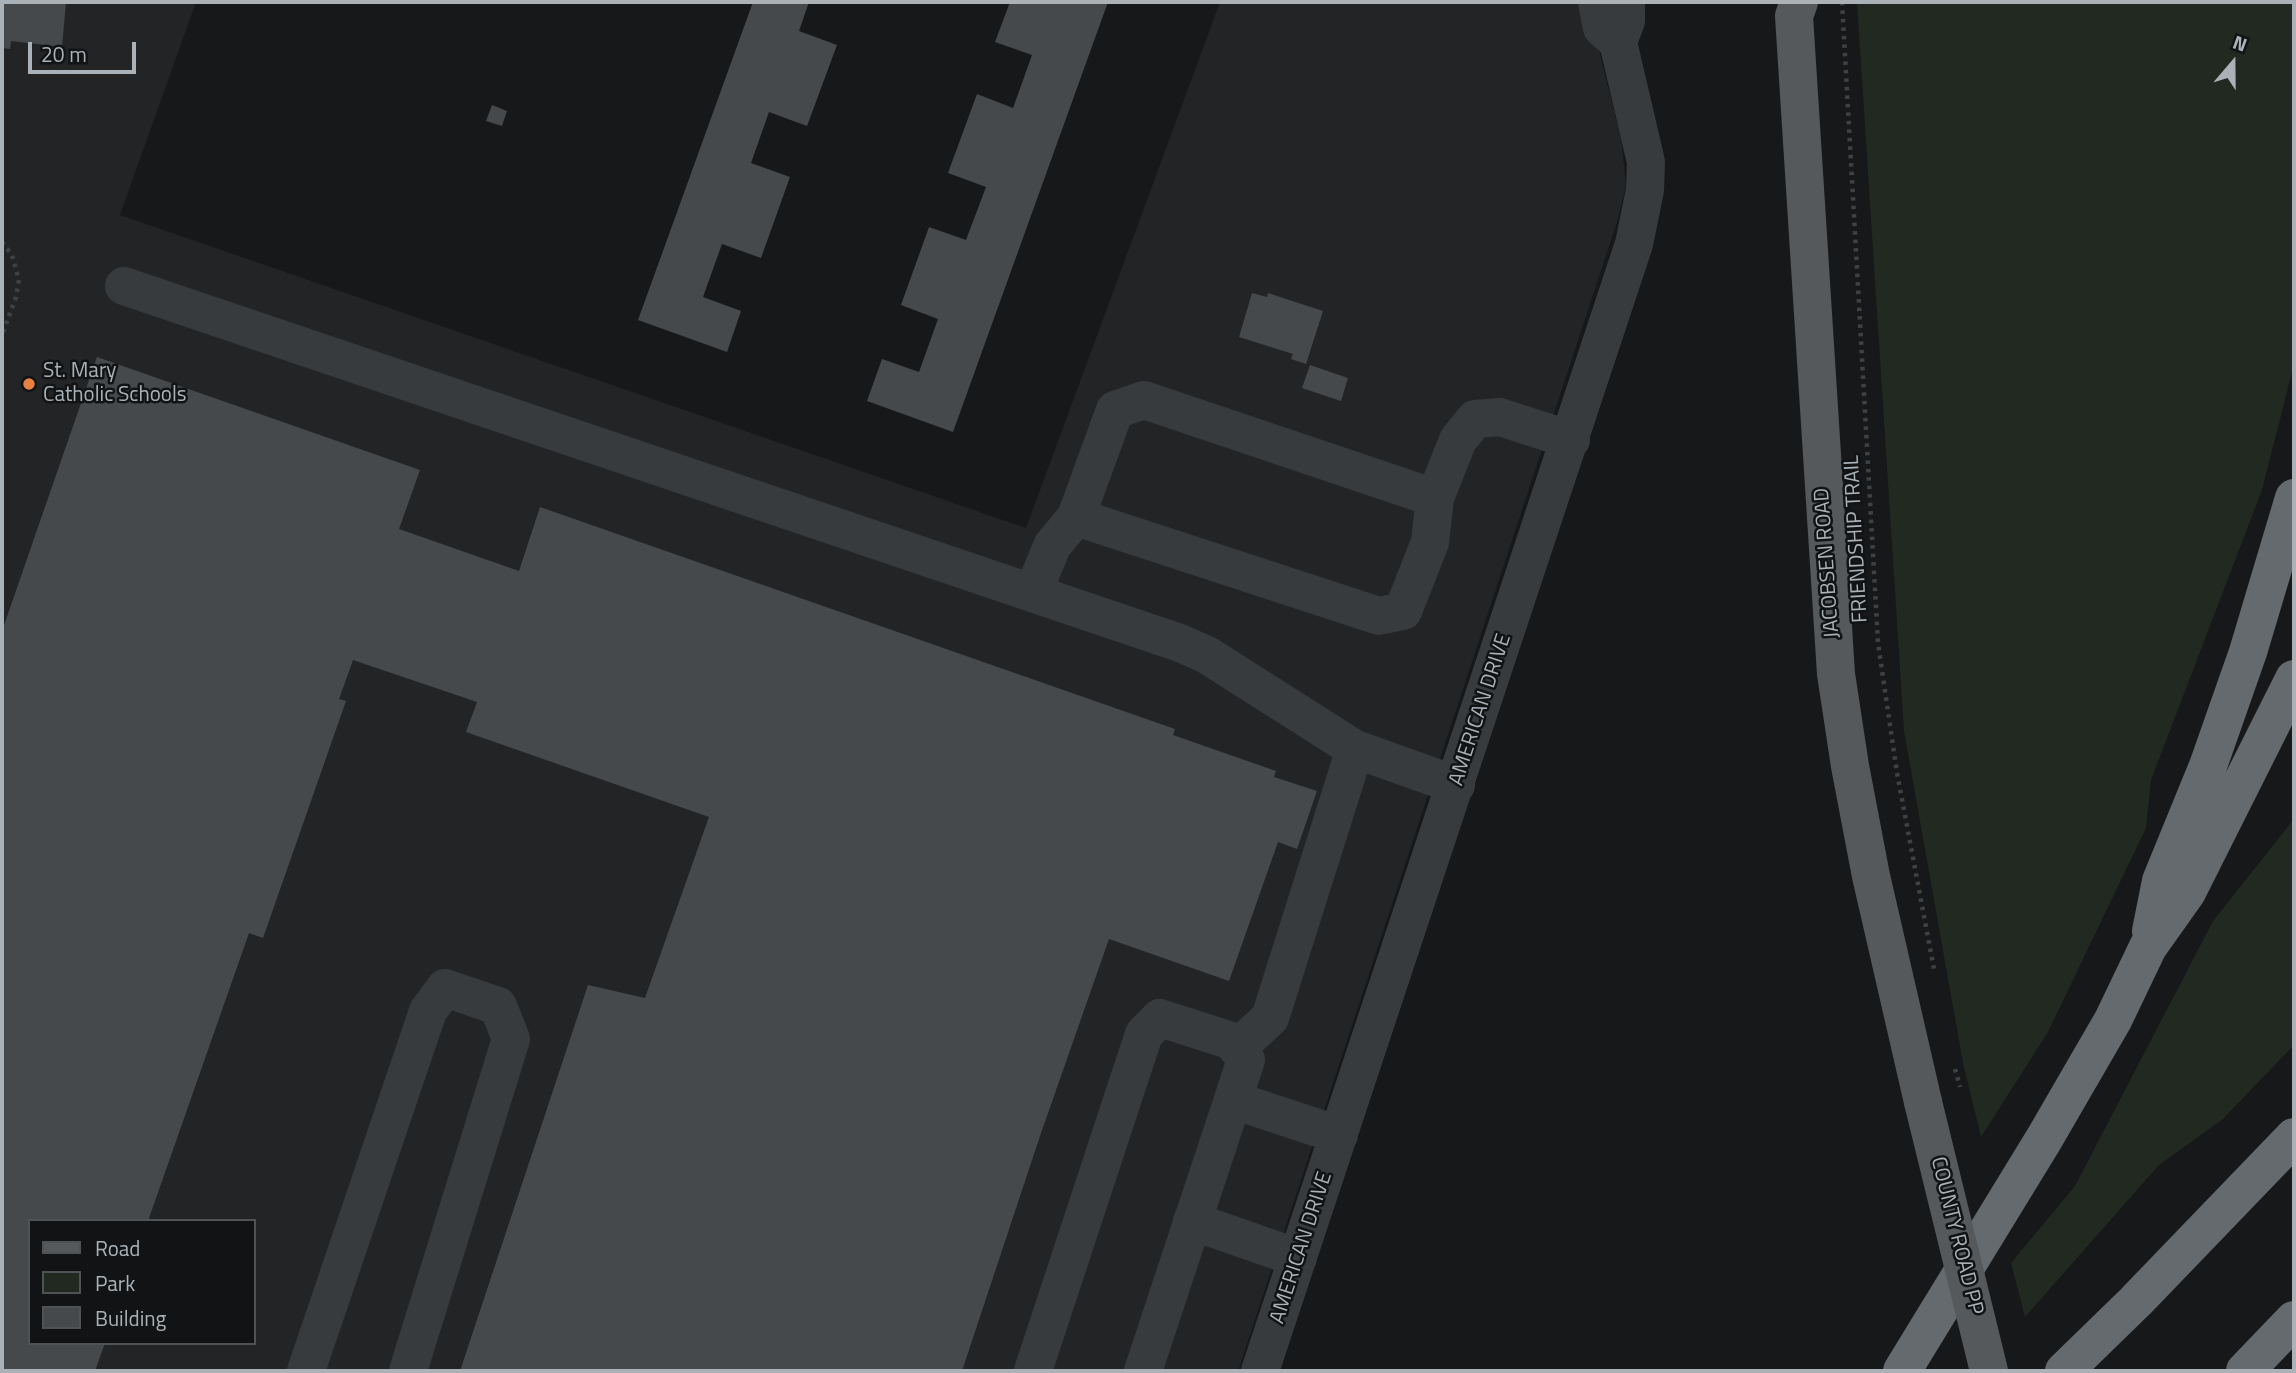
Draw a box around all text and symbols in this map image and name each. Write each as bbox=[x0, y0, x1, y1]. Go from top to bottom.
text: N bbox=[2229, 27, 2251, 59]
scale bar bbox=[32, 28, 140, 72]
north arrow bbox=[2198, 28, 2268, 98]
text: 20 m bbox=[41, 38, 87, 70]
place label: St. Mary Catholic Schools bbox=[43, 359, 187, 409]
marker: St. Mary Catholic Schools bbox=[21, 376, 37, 392]
street label: FRIENDSHIP TRAIL bbox=[1840, 455, 1874, 623]
street label: JACOBSEN ROAD bbox=[1810, 487, 1846, 639]
street label: AMERICAN DRIVE bbox=[1445, 631, 1517, 789]
street label: COUNTY ROAD PP bbox=[1924, 1154, 1988, 1318]
street label: AMERICAN DRIVE bbox=[1266, 1169, 1338, 1327]
legend bbox=[28, 1219, 256, 1345]
text: Road bbox=[95, 1232, 140, 1264]
text: Park bbox=[95, 1267, 135, 1299]
text: Building bbox=[95, 1302, 166, 1334]

